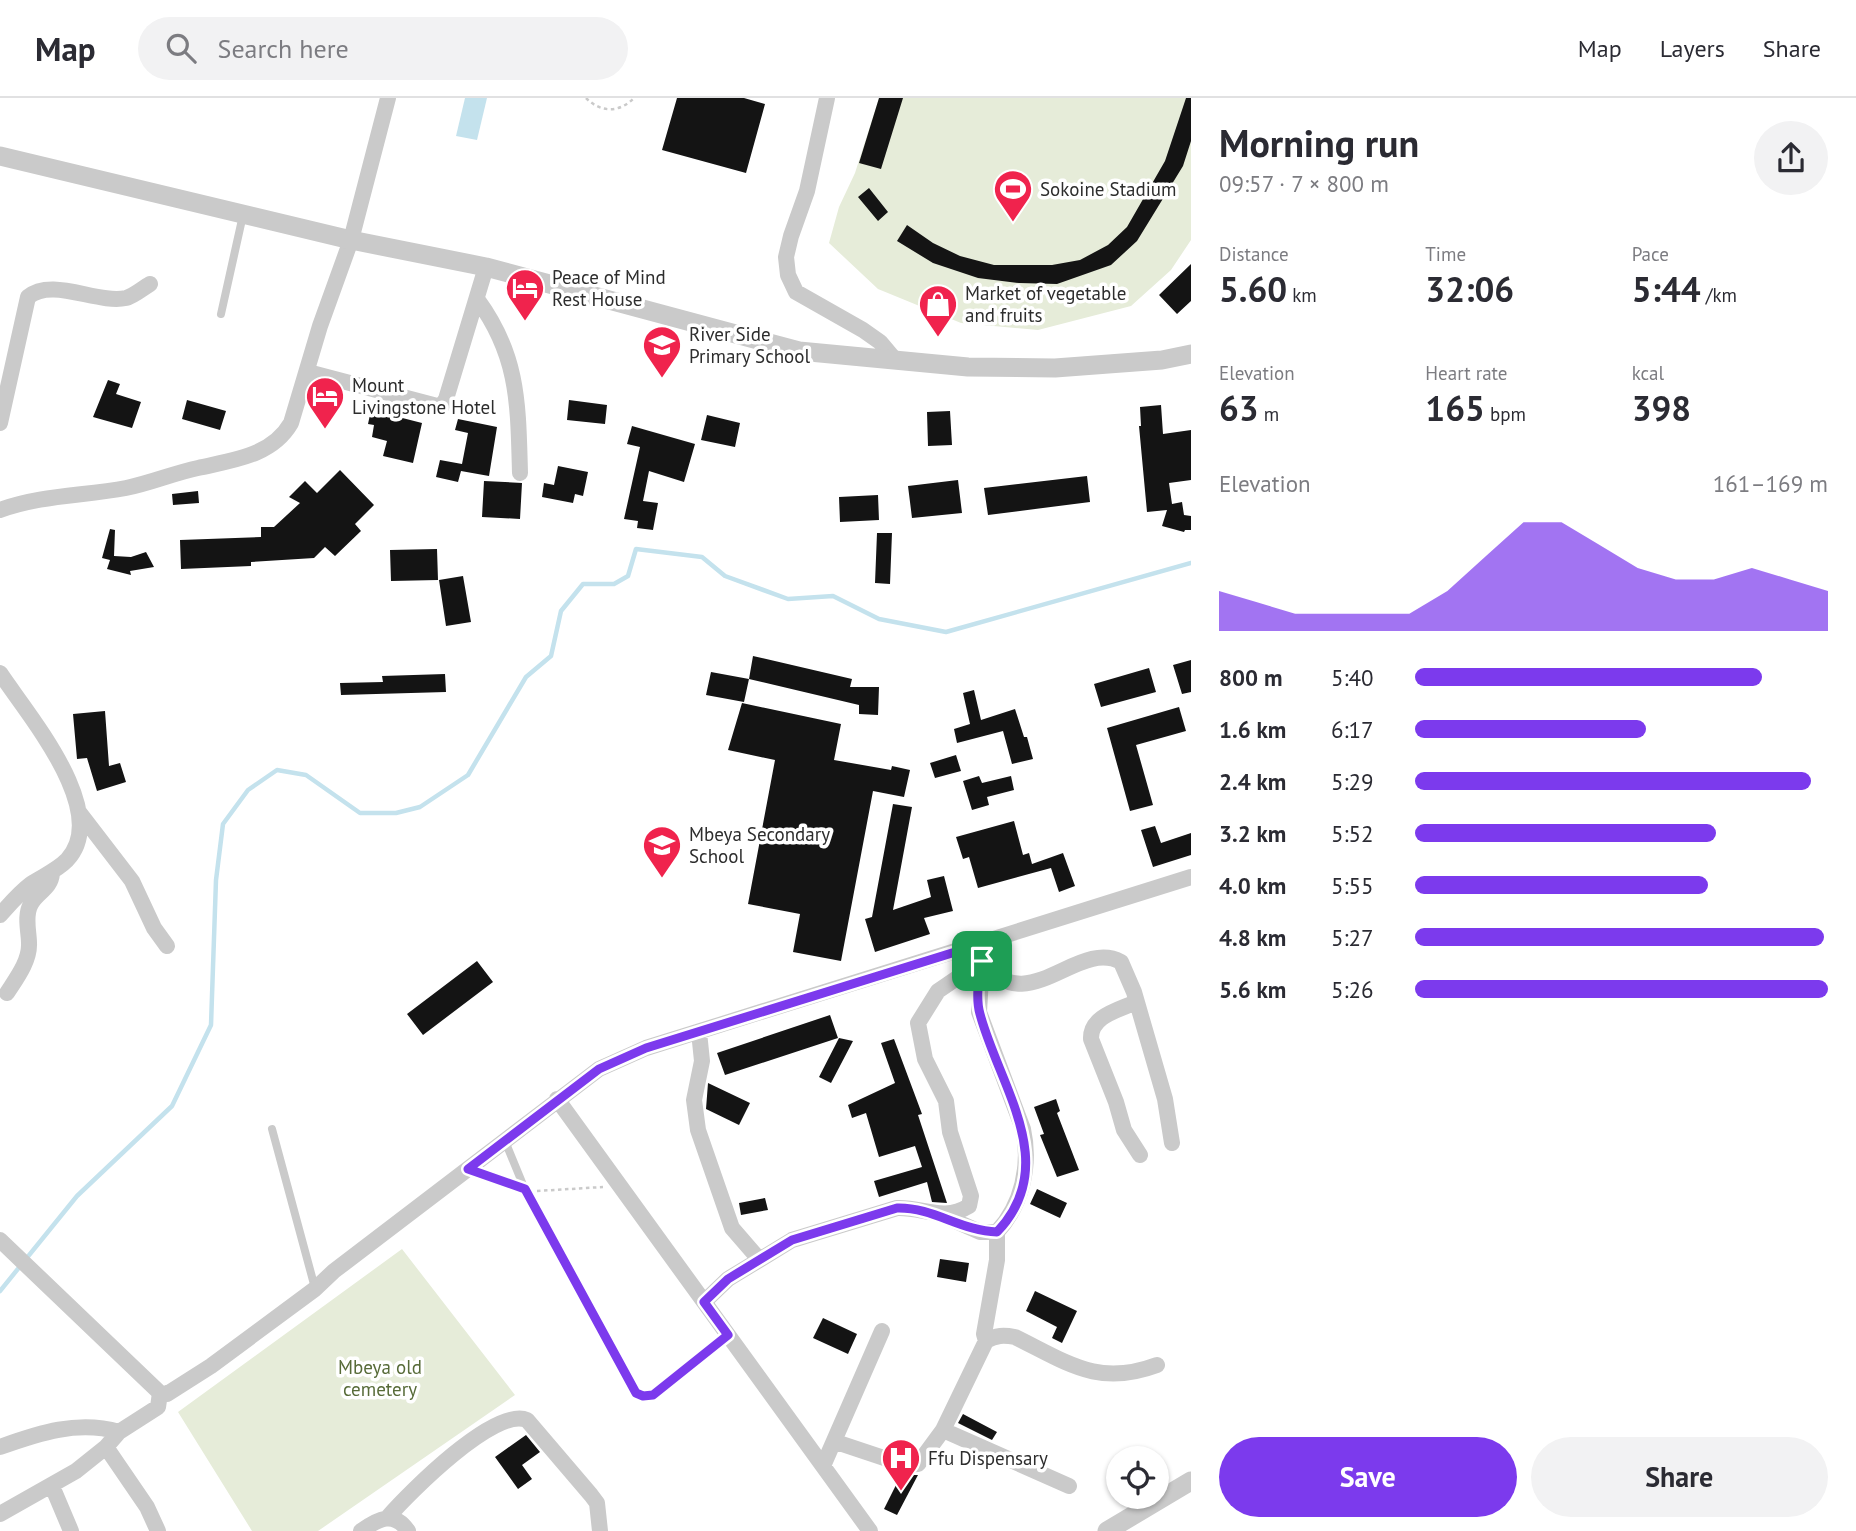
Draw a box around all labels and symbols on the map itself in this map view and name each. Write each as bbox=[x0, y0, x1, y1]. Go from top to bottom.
sports icon: Sokoine Stadium bbox=[992, 168, 1034, 223]
place label: Sokoine Stadium bbox=[1040, 177, 1176, 201]
place label: Peace of Mind Rest House bbox=[552, 265, 666, 311]
hotel icon: Peace of Mind Rest House bbox=[504, 267, 546, 322]
place label: Market of vegetable and fruits bbox=[965, 281, 1126, 327]
shop icon: Market of vegetable and fruits bbox=[917, 283, 959, 338]
place label: River Side Primary School bbox=[689, 322, 810, 368]
school or university icon: River Side Primary School bbox=[641, 324, 683, 379]
place label: Mount Livingstone Hotel bbox=[352, 373, 496, 419]
hotel icon: Mount Livingstone Hotel bbox=[304, 375, 346, 430]
place label: Mbeya Secondary School bbox=[689, 822, 830, 868]
school or university icon: Mbeya Secondary School bbox=[641, 824, 683, 879]
pin bbox=[952, 931, 1012, 991]
park label: Mbeya old cemetery bbox=[338, 1355, 422, 1401]
hospital icon: Ffu Dispensary bbox=[880, 1437, 922, 1492]
place label: Ffu Dispensary bbox=[928, 1446, 1048, 1470]

